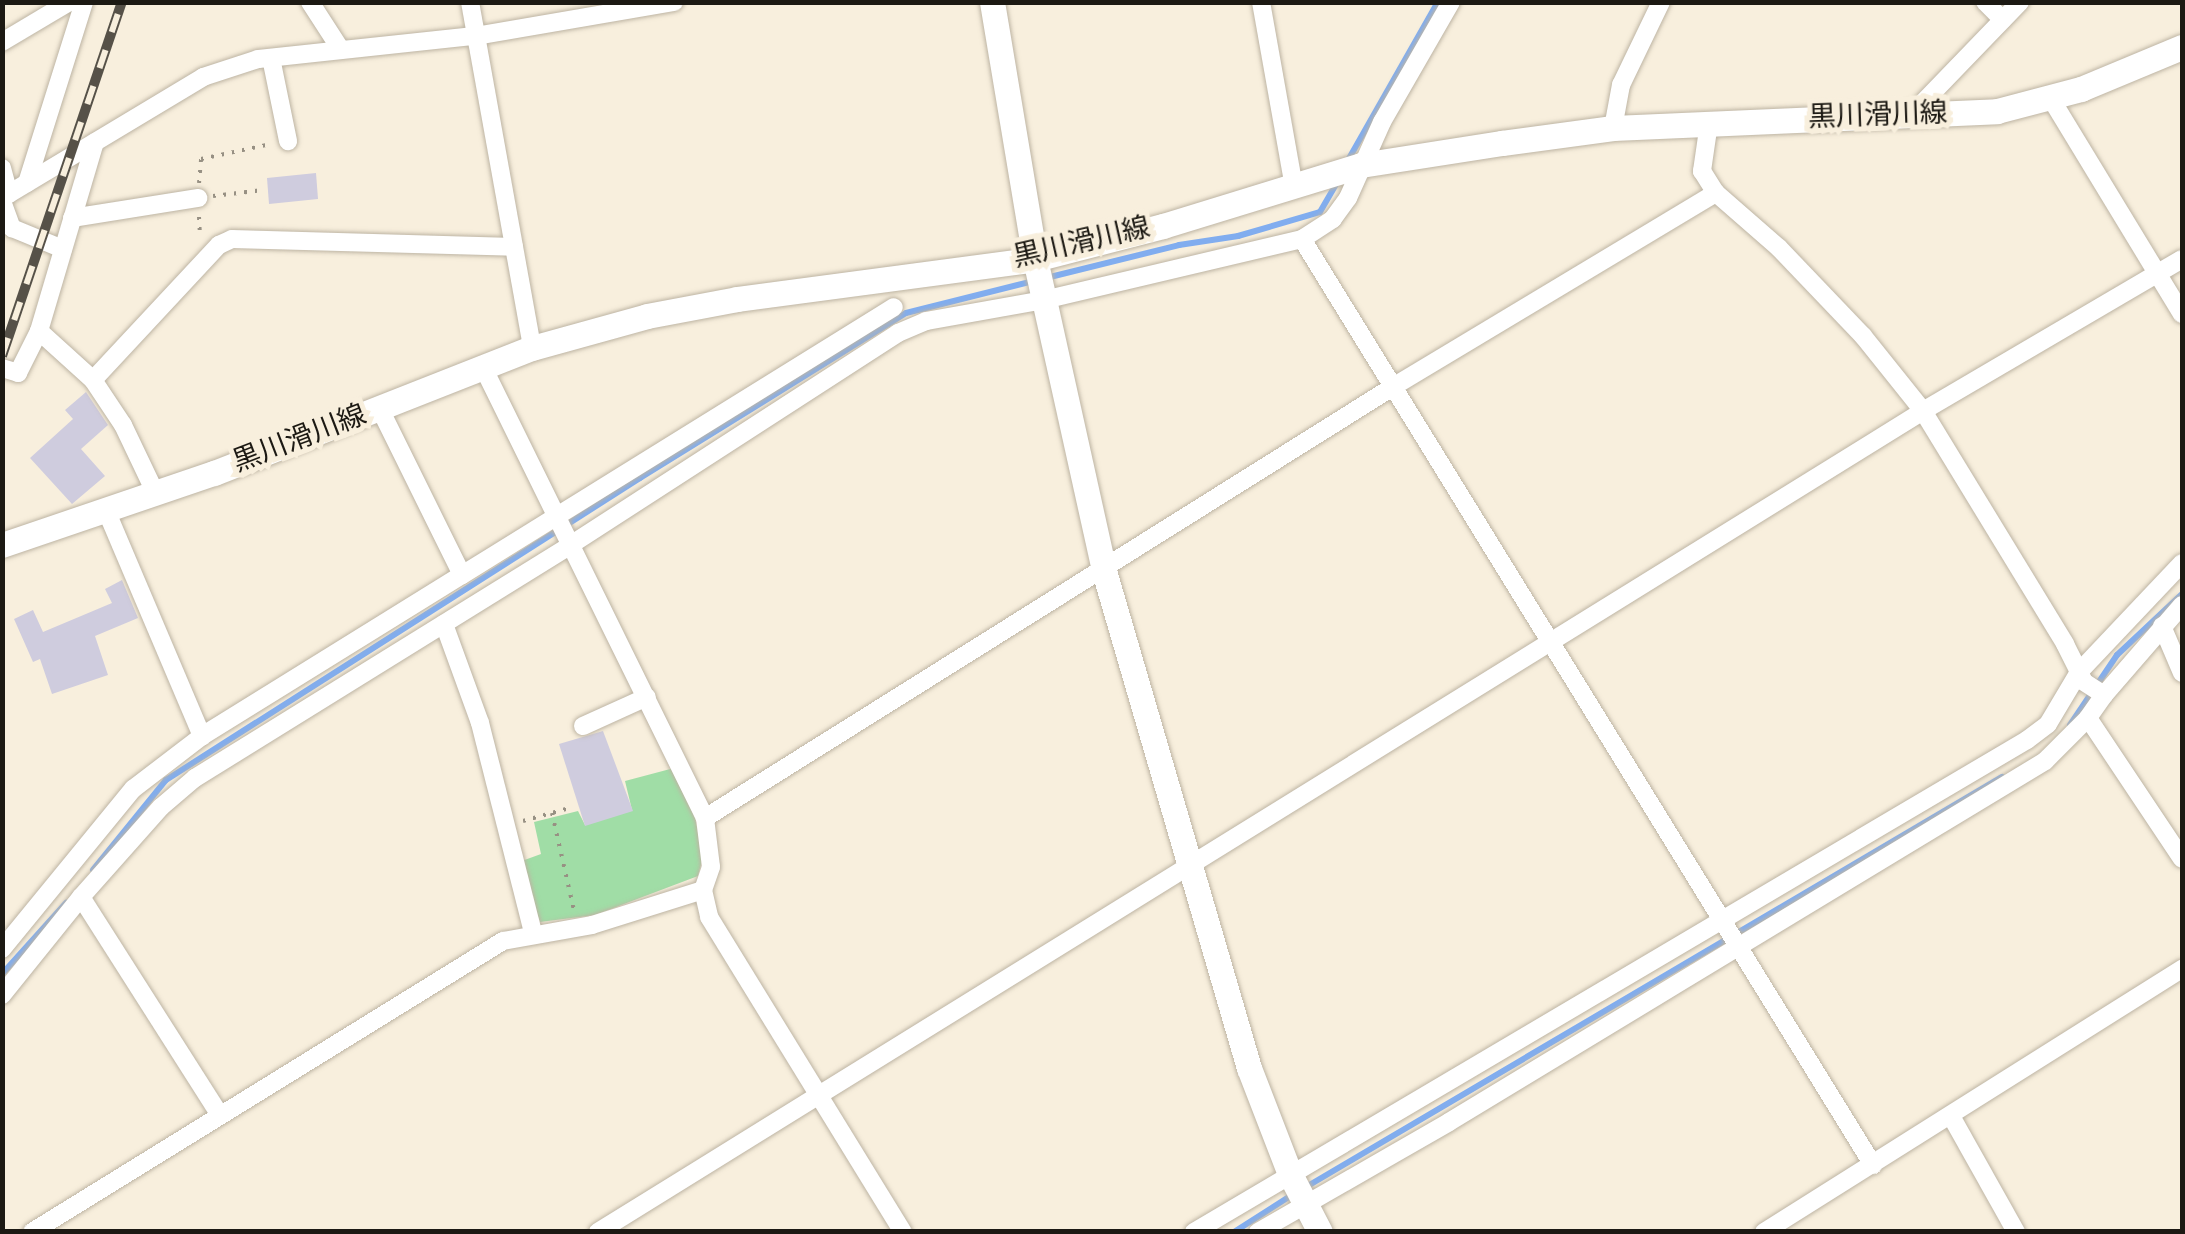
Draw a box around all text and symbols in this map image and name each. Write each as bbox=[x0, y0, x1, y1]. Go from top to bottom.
street label: 黒川滑川線 bbox=[1807, 98, 1949, 136]
street label: 黒川滑川線 bbox=[1010, 212, 1154, 276]
street label: 黒川滑川線 bbox=[229, 399, 371, 481]

